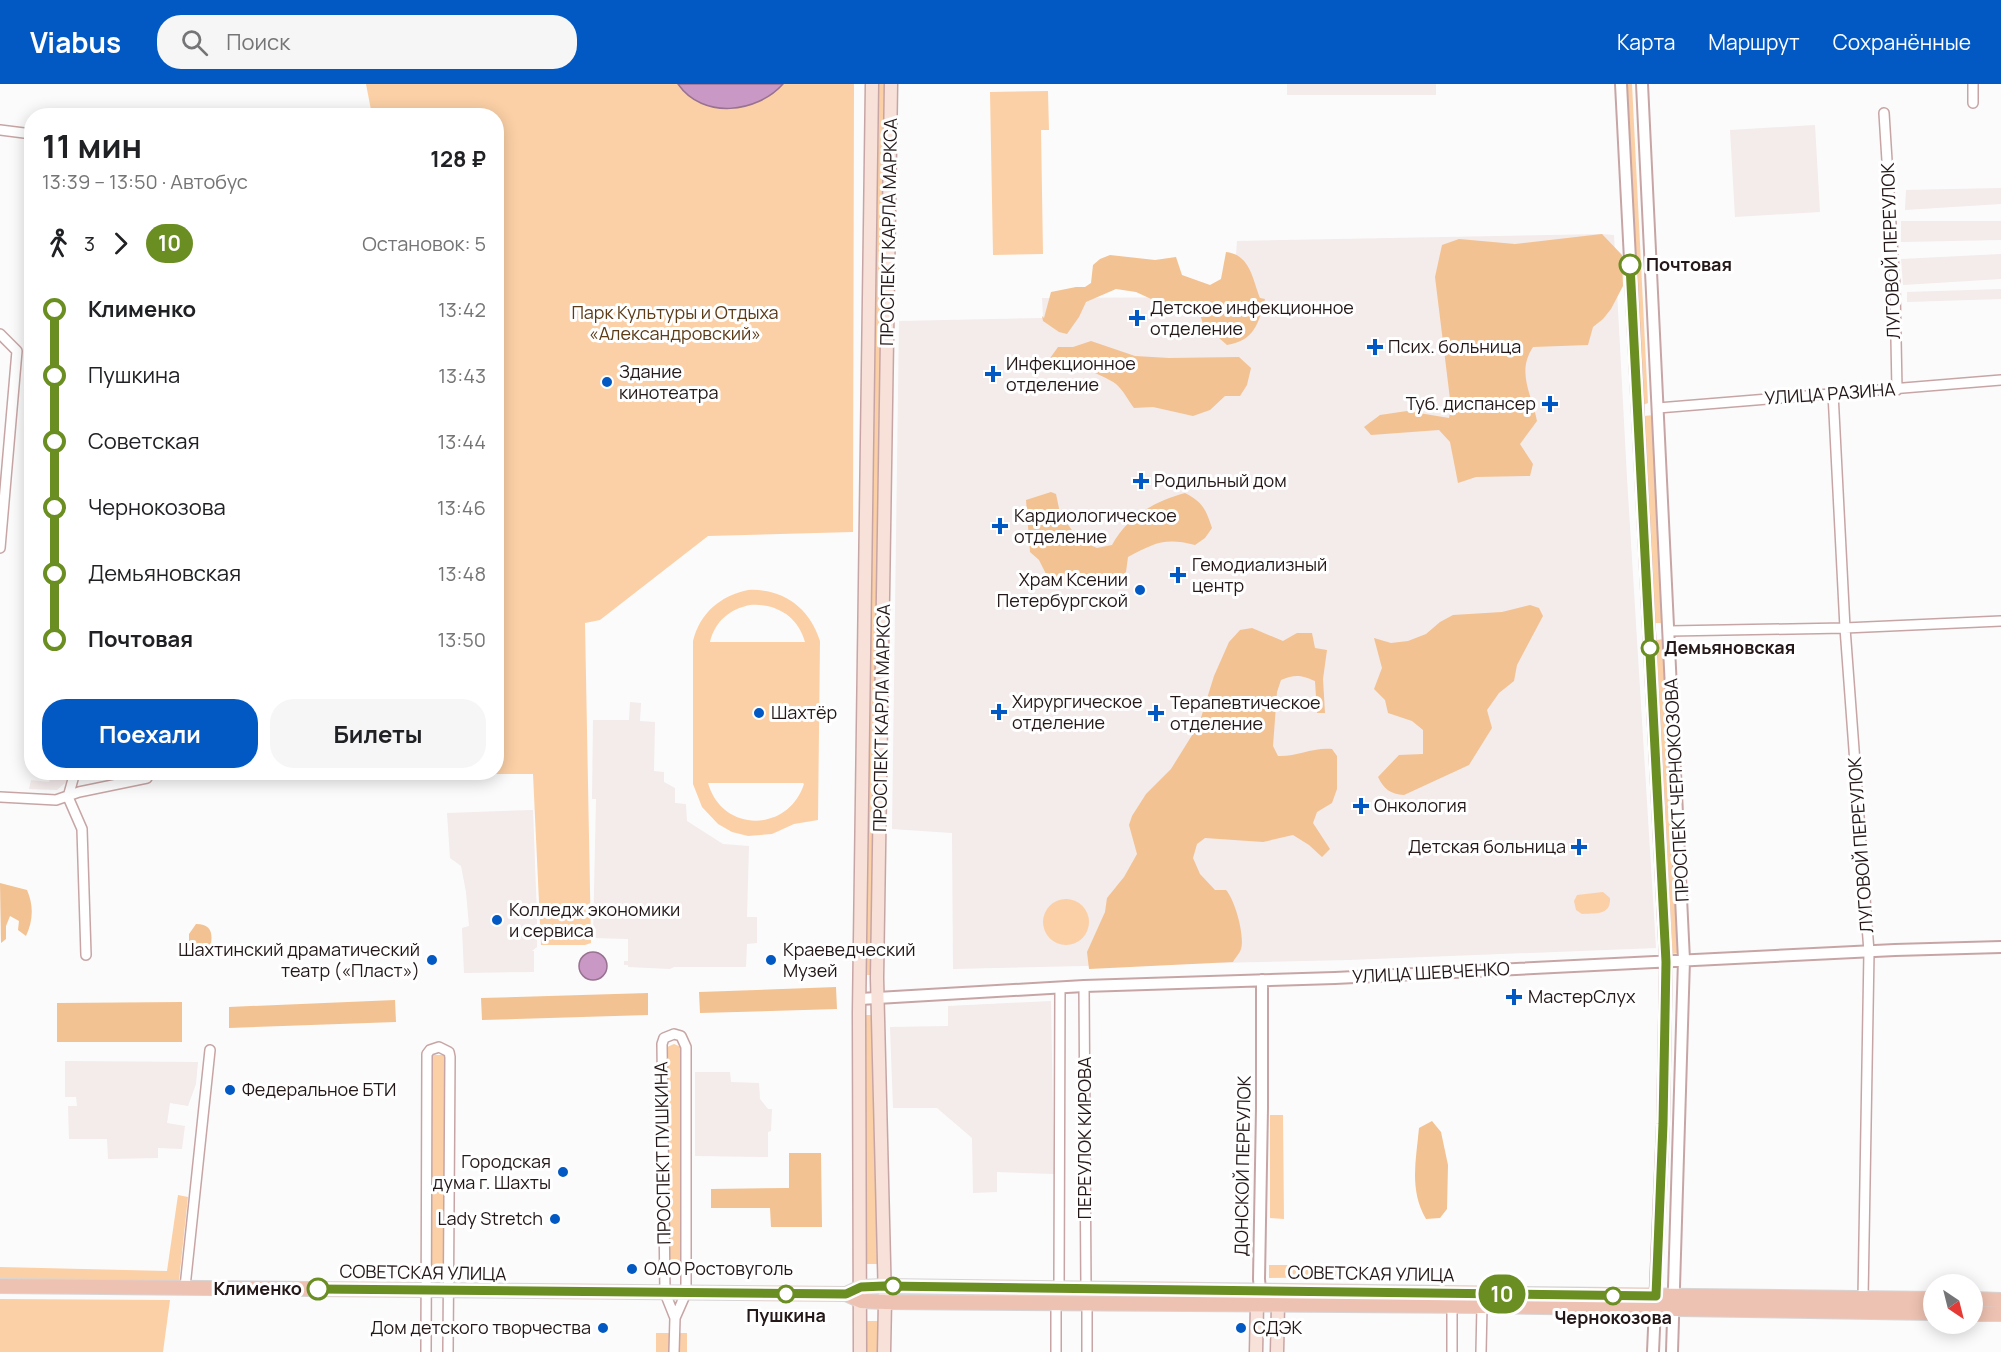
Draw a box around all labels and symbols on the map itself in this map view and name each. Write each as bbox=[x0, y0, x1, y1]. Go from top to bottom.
street label: ПРОСПЕКТ КАРЛА МАРКСА bbox=[874, 117, 902, 346]
street label: ЛУГОВОЙ ПЕРЕУЛОК bbox=[1875, 162, 1905, 340]
place label: Почтовая bbox=[1646, 252, 1732, 276]
marker: Почтовая bbox=[1619, 254, 1641, 276]
place label: Детское инфекционное отделение bbox=[1150, 295, 1354, 340]
park label: Парк Культуры и Отдыха «Александровский» bbox=[571, 300, 779, 345]
marker: Детское инфекционное отделение bbox=[1128, 309, 1146, 327]
place label: Псих. больница bbox=[1388, 334, 1521, 358]
marker: Псих. больница bbox=[1366, 338, 1384, 356]
place label: Инфекционное отделение bbox=[1006, 351, 1136, 396]
place label: Здание кинотеатра bbox=[619, 359, 718, 404]
marker: Инфекционное отделение bbox=[984, 365, 1002, 383]
marker: Здание кинотеатра bbox=[600, 375, 614, 389]
street label: УЛИЦА РАЗИНА bbox=[1764, 376, 1897, 410]
place label: Туб. диспансер bbox=[1406, 391, 1536, 415]
marker: Туб. диспансер bbox=[1541, 395, 1559, 413]
place label: Родильный дом bbox=[1154, 468, 1287, 492]
marker: Родильный дом bbox=[1132, 472, 1150, 490]
place label: Кардиологическое отделение bbox=[1014, 503, 1177, 548]
marker: Кардиологическое отделение bbox=[991, 517, 1009, 535]
place label: Гемодиализный центр bbox=[1192, 552, 1327, 597]
marker: Гемодиализный центр bbox=[1169, 566, 1187, 584]
place label: Храм Ксении Петербургской bbox=[997, 567, 1128, 612]
marker: Храм Ксении Петербургской bbox=[1133, 583, 1147, 597]
street label: ПРОСПЕКТ КАРЛА МАРКСА bbox=[867, 603, 895, 832]
place label: Демьяновская bbox=[1664, 635, 1795, 659]
marker: Демьяновская bbox=[1641, 639, 1659, 657]
street label: ПРОСПЕКТ ЧЕРНОКОЗОВА bbox=[1658, 677, 1694, 902]
place label: Хирургическое отделение bbox=[1012, 689, 1142, 734]
place label: Терапевтическое отделение bbox=[1170, 690, 1321, 735]
place label: Шахтёр bbox=[771, 700, 837, 724]
marker: Хирургическое отделение bbox=[990, 703, 1008, 721]
marker: Терапевтическое отделение bbox=[1147, 704, 1165, 722]
marker: Шахтёр bbox=[752, 706, 766, 720]
street label: ЛУГОВОЙ ПЕРЕУЛОК bbox=[1842, 756, 1878, 934]
place label: Онкология bbox=[1374, 793, 1467, 817]
marker: Онкология bbox=[1352, 797, 1370, 815]
place label: Детская больница bbox=[1408, 834, 1566, 858]
marker: Детская больница bbox=[1570, 838, 1588, 856]
place label: Колледж экономики и сервиса bbox=[509, 897, 680, 942]
marker: Колледж экономики и сервиса bbox=[490, 913, 504, 927]
place label: Шахтинский драматический театр («Пласт») bbox=[178, 937, 420, 982]
place label: Краеведческий Музей bbox=[783, 937, 915, 982]
marker: Шахтинский драматический театр («Пласт») bbox=[425, 953, 439, 967]
marker: Краеведческий Музей bbox=[764, 953, 778, 967]
street label: УЛИЦА ШЕВЧЕНКО bbox=[1352, 956, 1510, 988]
place label: МастерСлух bbox=[1528, 984, 1636, 1008]
marker: МастерСлух bbox=[1505, 988, 1523, 1006]
street label: ПЕРЕУЛОК КИРОВА bbox=[1072, 1056, 1096, 1219]
street label: ПРОСПЕКТ ПУШКИНА bbox=[648, 1061, 676, 1245]
street label: ДОНСКОЙ ПЕРЕУЛОК bbox=[1228, 1075, 1256, 1256]
place label: Федеральное БТИ bbox=[242, 1077, 396, 1101]
marker: Федеральное БТИ bbox=[223, 1083, 237, 1097]
place label: Городская дума г. Шахты bbox=[433, 1149, 551, 1194]
marker: Городская дума г. Шахты bbox=[556, 1165, 570, 1179]
place label: Lady Stretch bbox=[437, 1206, 543, 1230]
marker: Lady Stretch bbox=[548, 1212, 562, 1226]
place label: ОАО Ростовуголь bbox=[644, 1256, 793, 1280]
street label: СОВЕТСКАЯ УЛИЦА bbox=[339, 1259, 507, 1285]
street label: СОВЕТСКАЯ УЛИЦА bbox=[1287, 1260, 1455, 1286]
marker: ОАО Ростовуголь bbox=[625, 1262, 639, 1276]
line badge: 10 bbox=[1475, 1274, 1529, 1314]
north arrow bbox=[1923, 1274, 1983, 1334]
place label: Клименко bbox=[214, 1276, 302, 1300]
unlabelled marker bbox=[884, 1277, 902, 1295]
marker: Клименко bbox=[307, 1278, 329, 1300]
marker: Пушкина bbox=[777, 1285, 795, 1303]
marker: Чернокозова bbox=[1604, 1287, 1622, 1305]
place label: Пушкина bbox=[746, 1303, 826, 1327]
place label: Чернокозова bbox=[1554, 1305, 1672, 1329]
place label: Дом детского творчества bbox=[370, 1315, 591, 1339]
place label: СДЭК bbox=[1253, 1315, 1302, 1339]
marker: Дом детского творчества bbox=[596, 1321, 610, 1335]
marker: СДЭК bbox=[1234, 1321, 1248, 1335]

